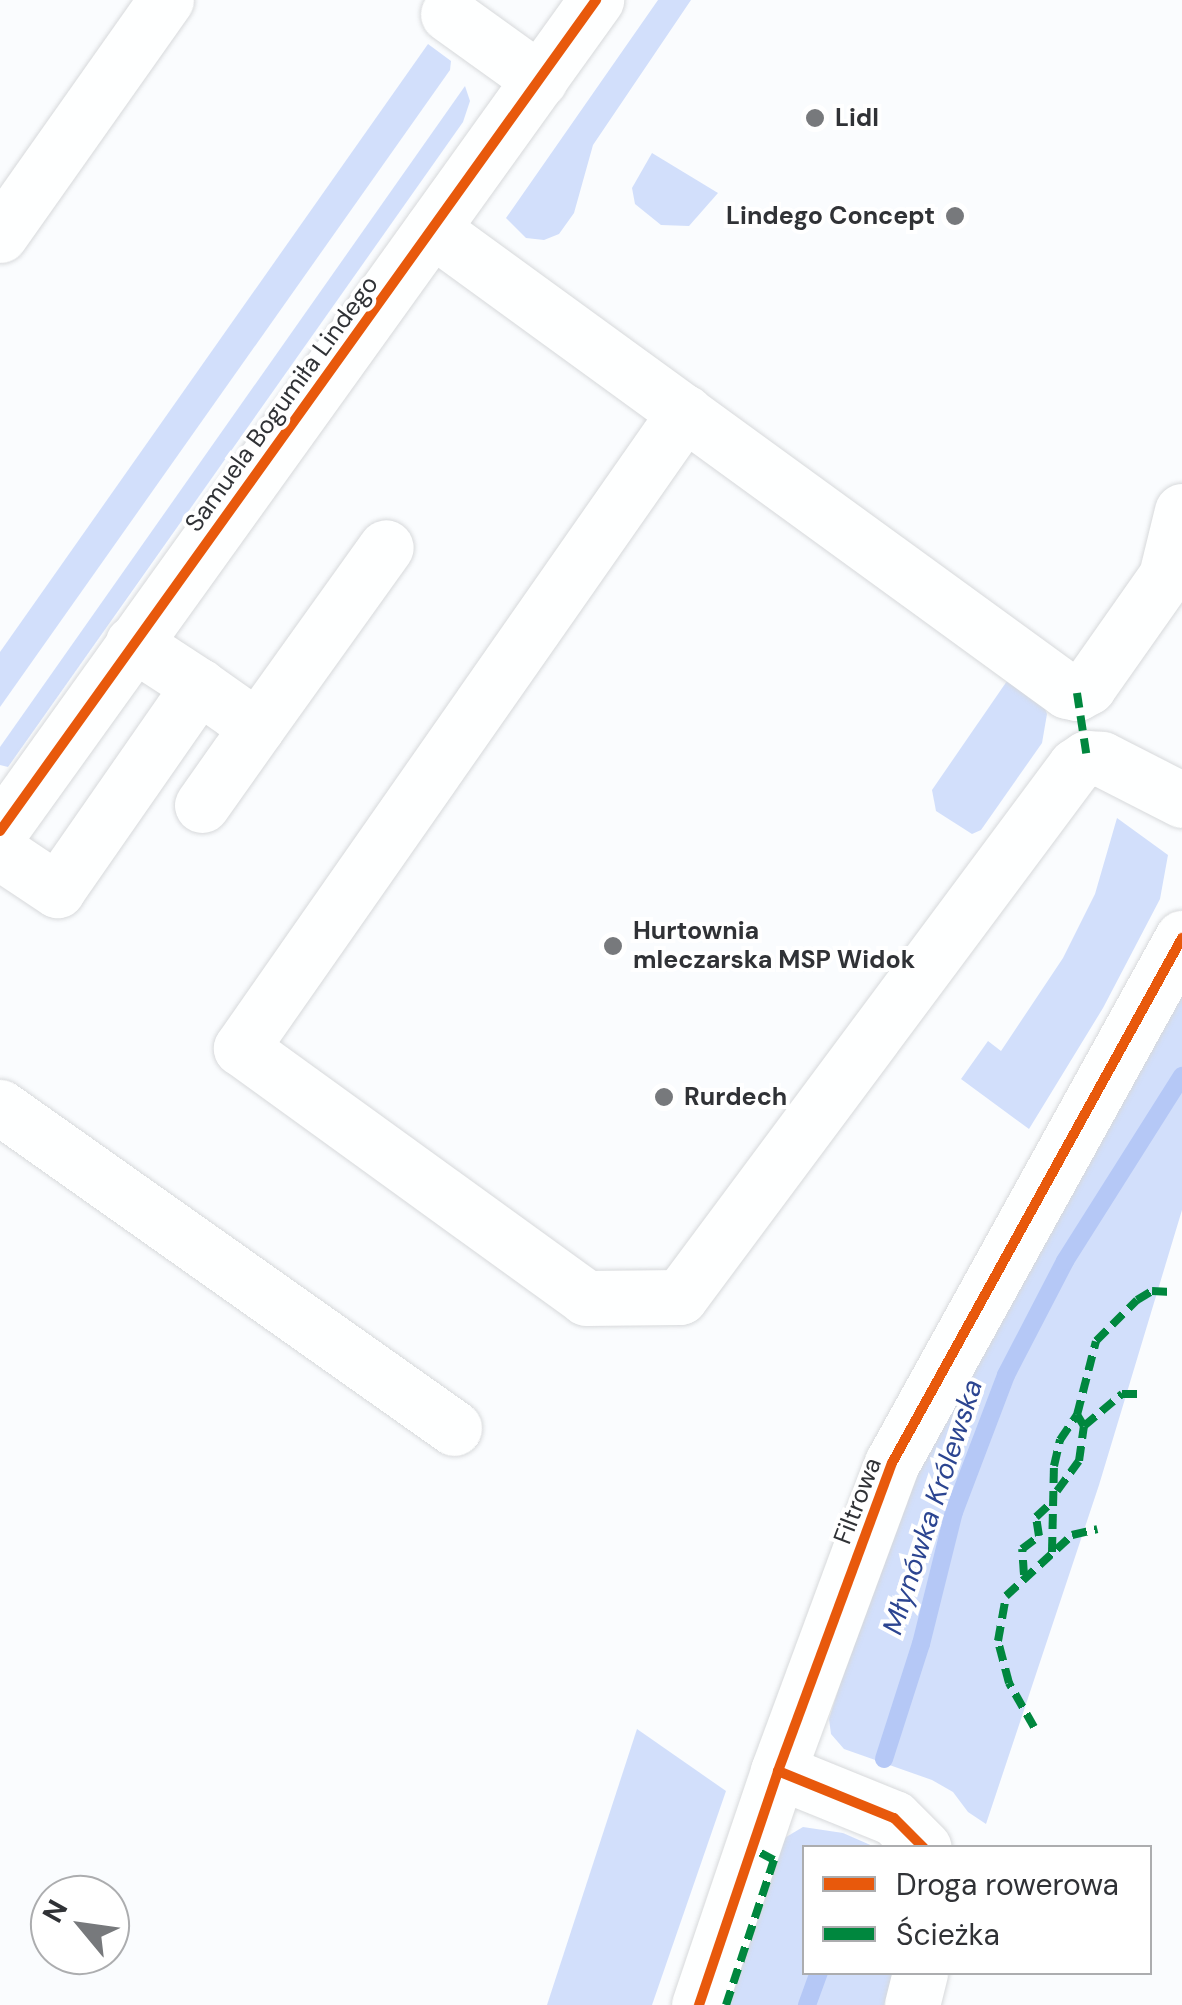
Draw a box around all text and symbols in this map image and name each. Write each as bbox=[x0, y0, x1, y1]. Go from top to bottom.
place label: Lidl bbox=[835, 103, 879, 133]
marker: Lidl bbox=[804, 107, 826, 129]
place label: Lindego Concept bbox=[726, 201, 935, 231]
marker: Lindego Concept bbox=[944, 205, 966, 227]
street label: Samuela Bogumiła Lindego bbox=[179, 270, 385, 538]
place label: Hurtownia mleczarska MSP Widok bbox=[633, 917, 915, 976]
marker: Hurtownia mleczarska MSP Widok bbox=[602, 935, 624, 957]
place label: Rurdech bbox=[684, 1082, 787, 1112]
marker: Rurdech bbox=[653, 1086, 675, 1108]
water label: Młynówka Królewska bbox=[876, 1375, 990, 1639]
street label: Filtrowa bbox=[828, 1454, 888, 1548]
legend bbox=[802, 1845, 1152, 1975]
text: Droga rowerowa bbox=[896, 1865, 1119, 1904]
north arrow bbox=[30, 1875, 130, 1975]
text: N bbox=[34, 1893, 76, 1929]
text: Ścieżka bbox=[896, 1915, 1000, 1954]

